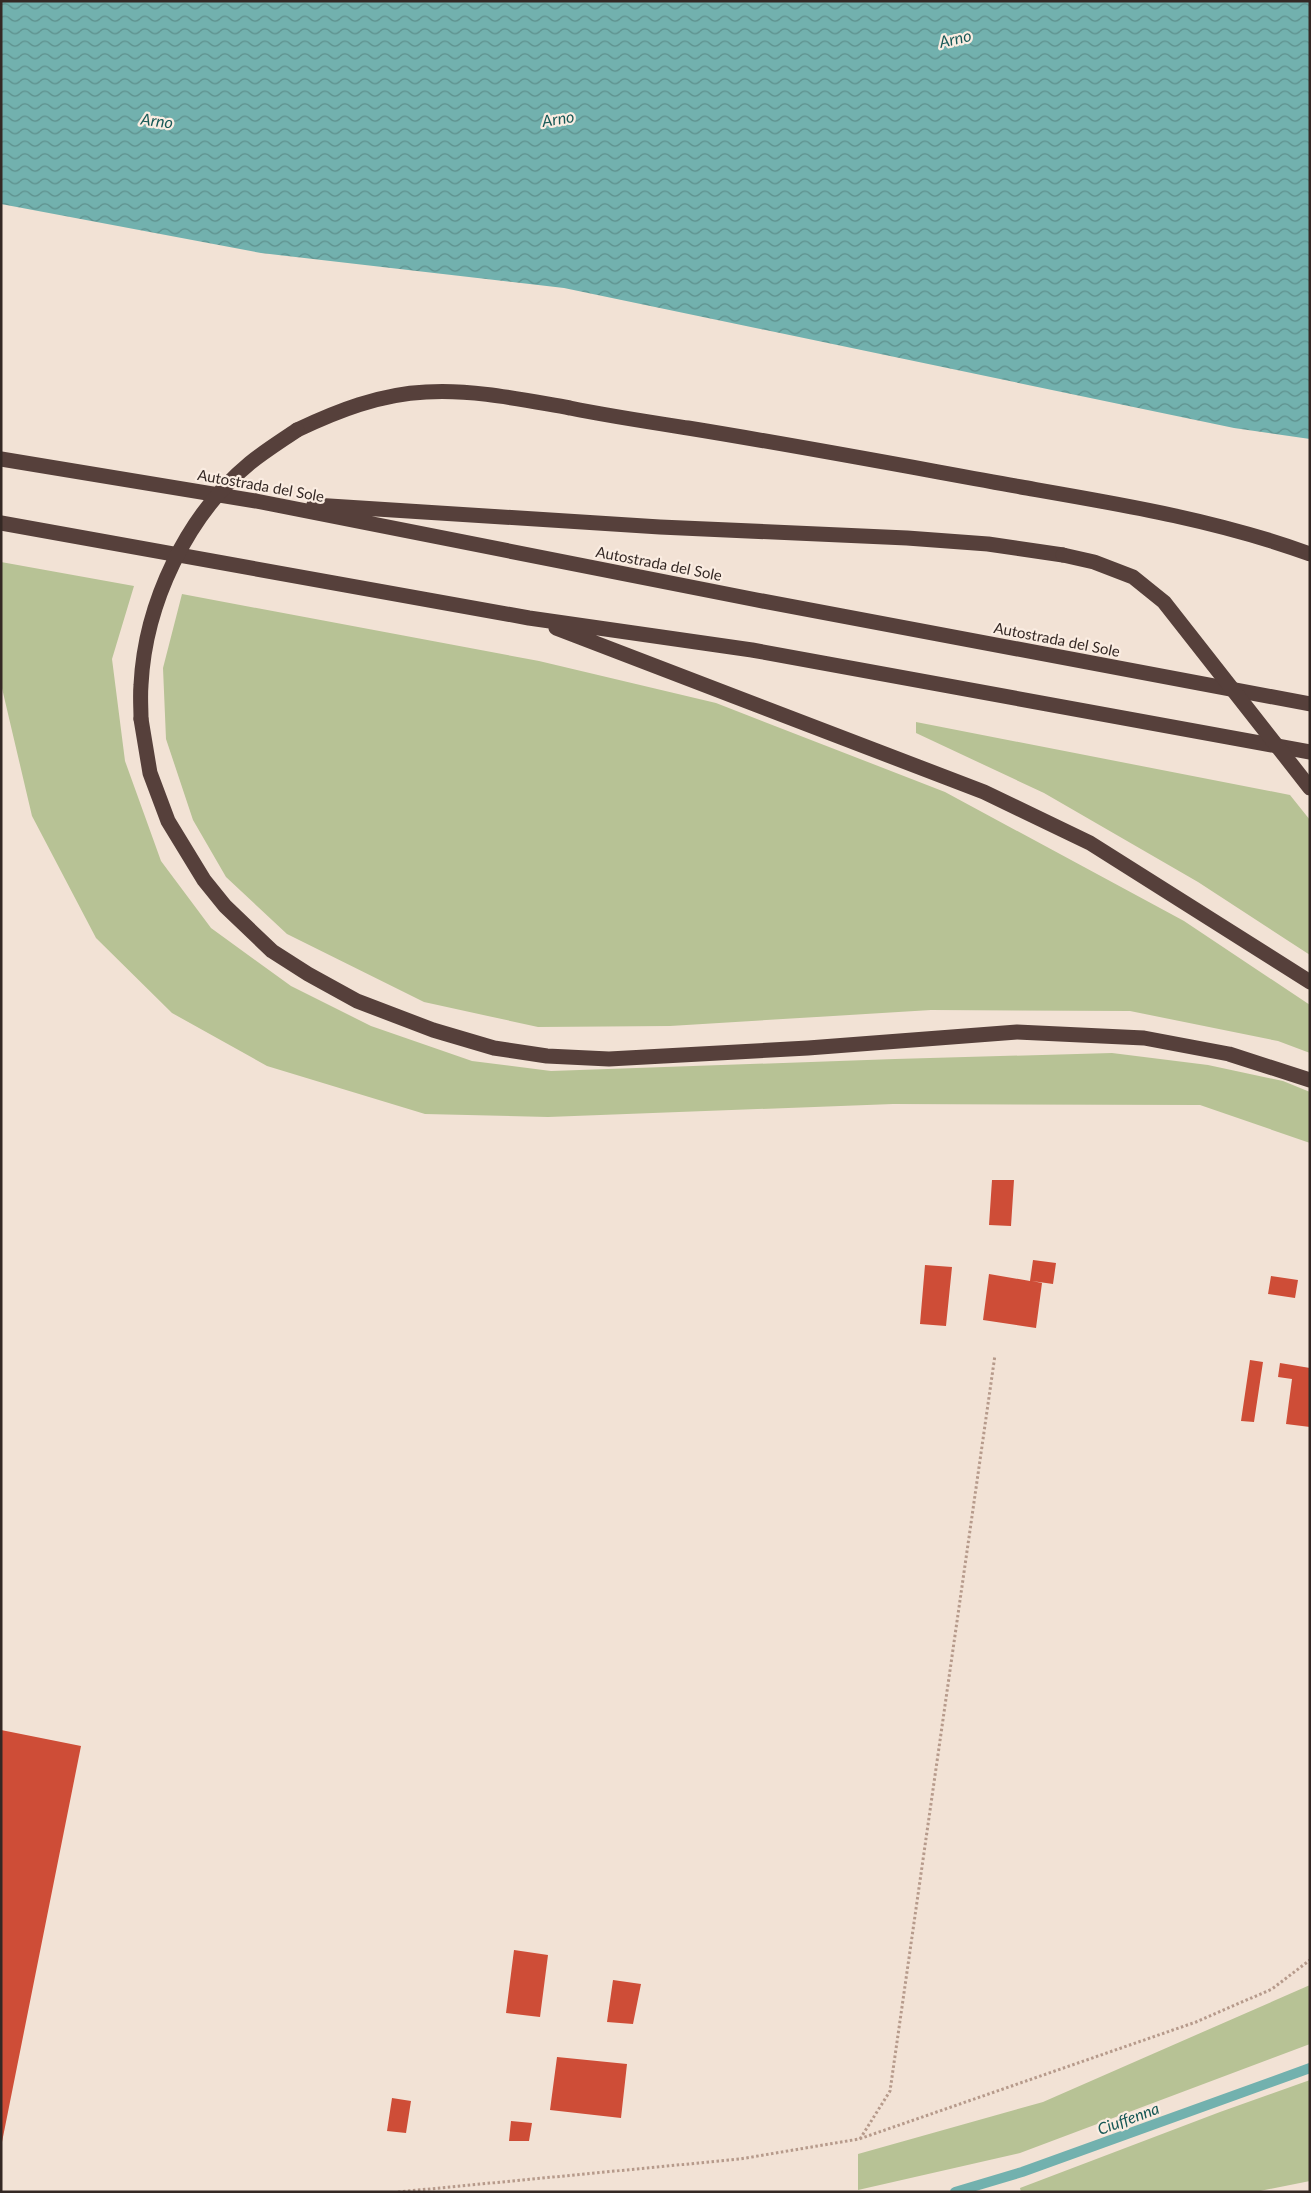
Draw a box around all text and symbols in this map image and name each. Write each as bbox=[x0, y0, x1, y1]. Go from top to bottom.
water label: Arno bbox=[936, 25, 973, 51]
water label: Arno bbox=[540, 106, 575, 130]
water label: Arno bbox=[139, 108, 174, 131]
street label: Autostrada del Sole bbox=[196, 465, 326, 505]
street label: Autostrada del Sole bbox=[594, 542, 724, 584]
street label: Autostrada del Sole bbox=[992, 618, 1122, 660]
water label: Ciuffenna bbox=[1094, 2098, 1162, 2138]

